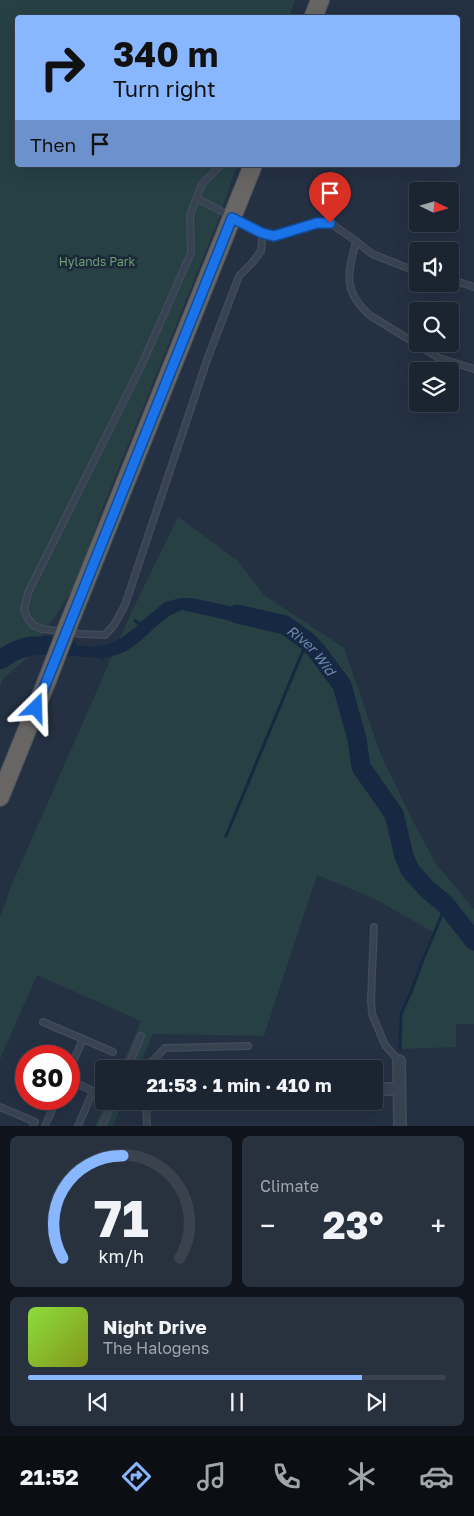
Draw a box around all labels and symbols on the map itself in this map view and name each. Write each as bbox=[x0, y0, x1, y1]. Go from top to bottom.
pin bbox=[309, 172, 351, 223]
north arrow bbox=[409, 182, 459, 232]
park label: Hylands Park bbox=[59, 254, 135, 269]
water label: River Wid bbox=[284, 621, 341, 679]
position arrow bbox=[9.0, 681, 61.0, 733]
speed limit sign: 80 bbox=[15, 1045, 80, 1110]

